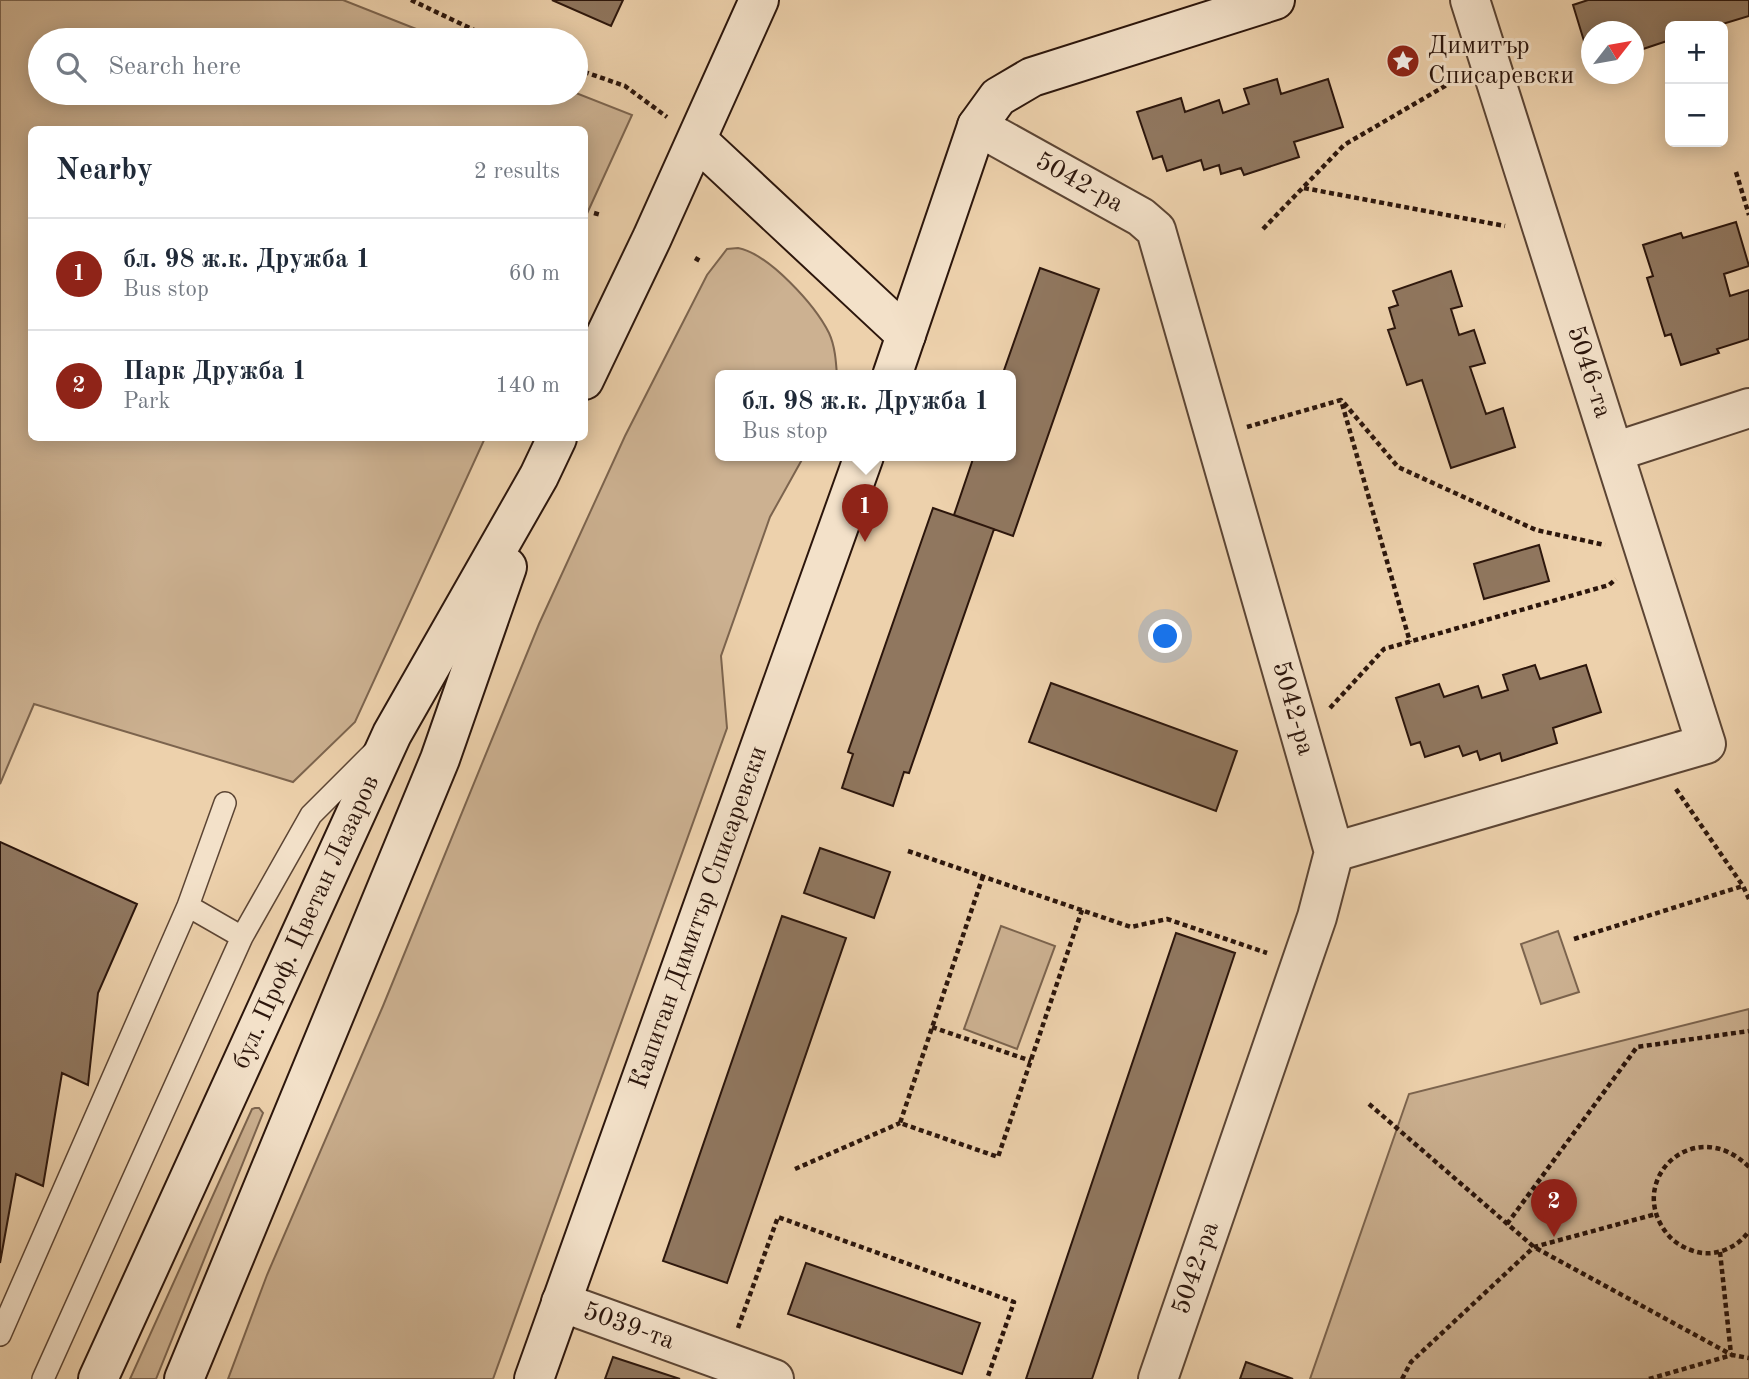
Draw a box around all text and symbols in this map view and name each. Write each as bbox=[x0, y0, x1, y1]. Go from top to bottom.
north arrow bbox=[1581, 21, 1644, 84]
map controls bbox=[1665, 21, 1728, 147]
button: + bbox=[1665, 21, 1728, 84]
search box bbox=[28, 28, 588, 105]
place label: Димитър Списаревски bbox=[1428, 33, 1574, 89]
place icon: Димитър Списаревски bbox=[1384, 42, 1422, 80]
icon: search bbox=[52, 48, 90, 86]
text: Search here bbox=[108, 54, 241, 80]
button: − bbox=[1665, 84, 1728, 147]
street label: 5042-ра bbox=[1031, 148, 1128, 218]
text: Nearby bbox=[56, 156, 153, 186]
text: 2 results bbox=[474, 160, 560, 183]
text: бл. 98 ж.к. Дружба 1 bbox=[123, 247, 371, 273]
text: 1 bbox=[72, 262, 86, 285]
text: 60 m bbox=[509, 262, 560, 285]
text: Bus stop bbox=[123, 278, 209, 301]
street label: 5046-та bbox=[1562, 323, 1616, 421]
text: Парк Дружба 1 bbox=[123, 359, 307, 385]
popup bbox=[715, 370, 1016, 461]
text: 2 bbox=[72, 374, 86, 397]
text: 140 m bbox=[495, 374, 560, 397]
text: бл. 98 ж.к. Дружба 1 bbox=[742, 389, 989, 415]
text: Park bbox=[123, 390, 170, 413]
text: Bus stop bbox=[742, 420, 828, 443]
pin: 1 bbox=[842, 484, 888, 542]
your location bbox=[1148, 619, 1182, 653]
street label: 5042-ра bbox=[1267, 659, 1319, 758]
street label: Капитан Димитър Списаревски bbox=[626, 743, 772, 1092]
street label: бул. Проф. Цветан Лазаров bbox=[228, 771, 384, 1073]
pin: 2 bbox=[1531, 1179, 1577, 1237]
street label: 5042-ра bbox=[1168, 1218, 1224, 1318]
street label: 5039-та bbox=[580, 1298, 678, 1355]

